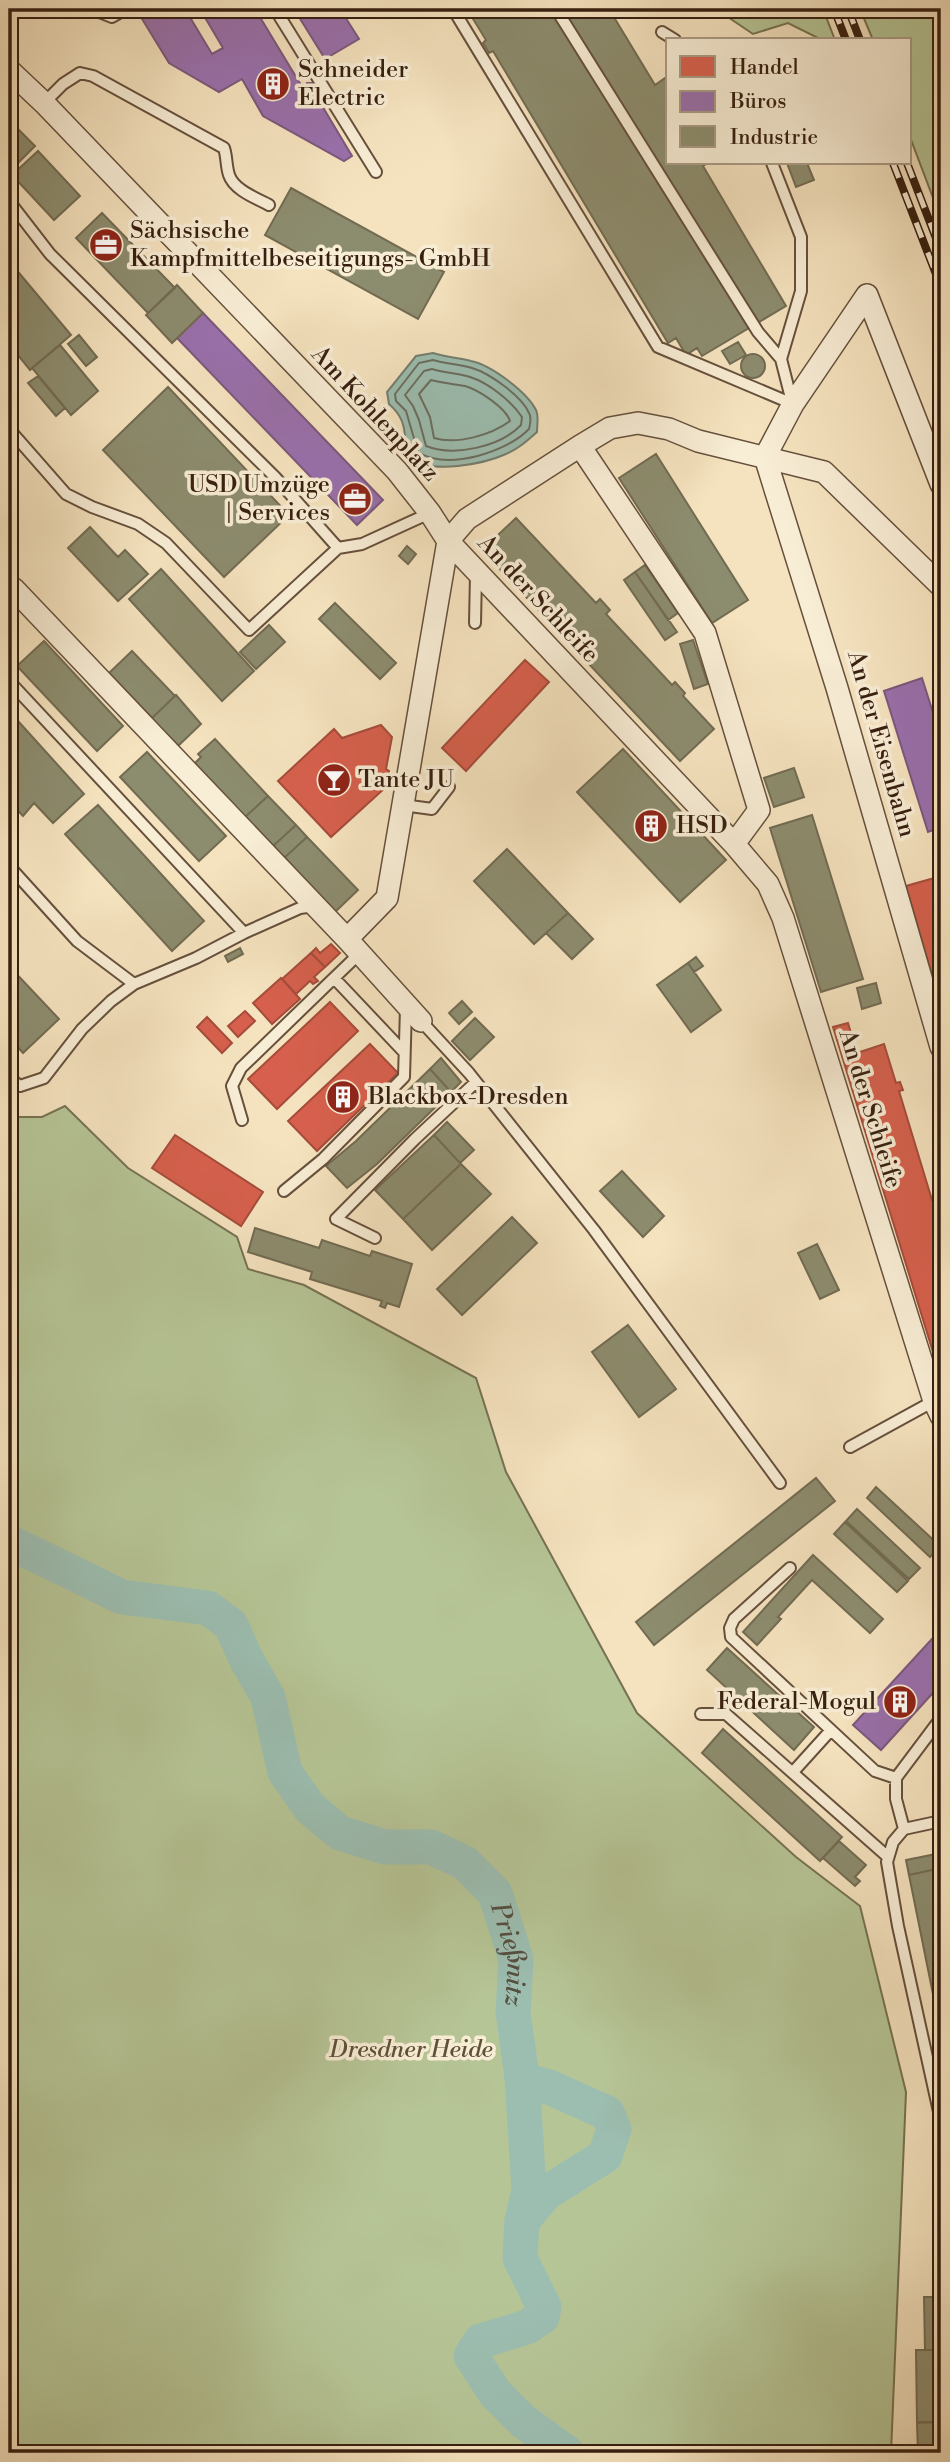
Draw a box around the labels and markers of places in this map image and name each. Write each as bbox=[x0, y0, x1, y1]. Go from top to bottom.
place label: Schneider Electric bbox=[298, 55, 408, 113]
building icon: Schneider Electric bbox=[254, 65, 292, 103]
place label: Sächsische Kampfmittelbeseitigungs- GmbH bbox=[130, 216, 490, 274]
office icon: Sächsische Kampfmittelbeseitigungs- GmbH bbox=[87, 226, 125, 264]
place label: USD Umzüge | Services bbox=[188, 470, 330, 528]
office icon: USD Umzüge | Services bbox=[336, 480, 374, 518]
bar icon: Tante JU bbox=[315, 761, 353, 799]
place label: Tante JU bbox=[358, 765, 454, 795]
building icon: HSD bbox=[632, 807, 670, 845]
place label: HSD bbox=[676, 811, 728, 841]
building icon: Blackbox-Dresden bbox=[324, 1078, 362, 1116]
place label: Blackbox-Dresden bbox=[367, 1082, 569, 1112]
building icon: Federal-Mogul bbox=[881, 1683, 919, 1721]
place label: Federal-Mogul bbox=[717, 1687, 876, 1717]

